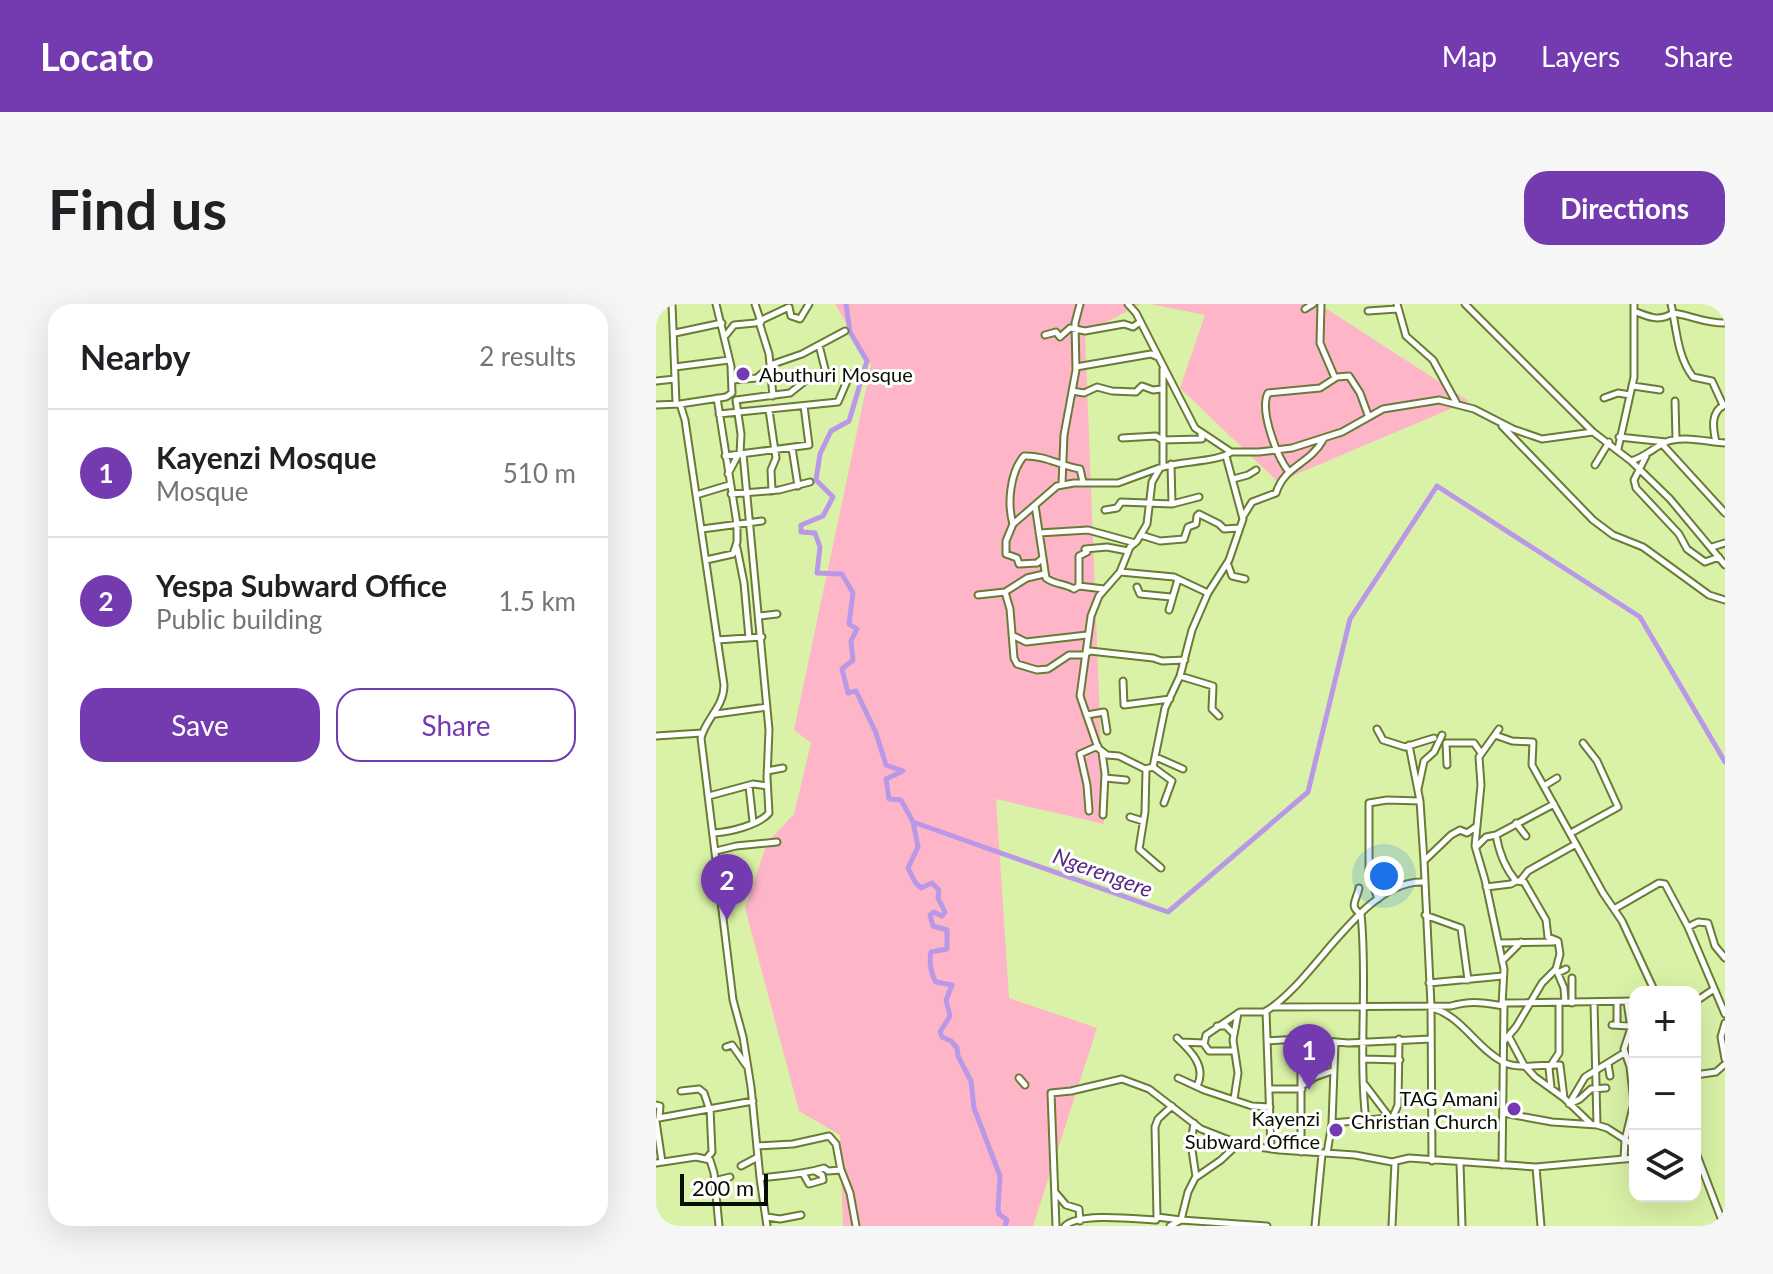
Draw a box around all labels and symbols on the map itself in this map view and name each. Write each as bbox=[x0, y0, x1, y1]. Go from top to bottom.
place label: Abuthuri Mosque bbox=[759, 362, 913, 386]
marker: Abuthuri Mosque bbox=[734, 365, 752, 383]
water label: Ngerengere bbox=[1050, 842, 1156, 902]
pin: 2 bbox=[701, 854, 753, 920]
your location bbox=[1364, 856, 1404, 896]
pin: 1 bbox=[1283, 1024, 1335, 1090]
place label: TAG Amani Christian Church bbox=[1351, 1086, 1498, 1133]
marker: TAG Amani Christian Church bbox=[1505, 1100, 1523, 1118]
place label: Kayenzi Subward Office bbox=[1185, 1106, 1320, 1153]
marker: Kayenzi Subward Office bbox=[1327, 1121, 1345, 1139]
scale bar bbox=[680, 1170, 768, 1206]

